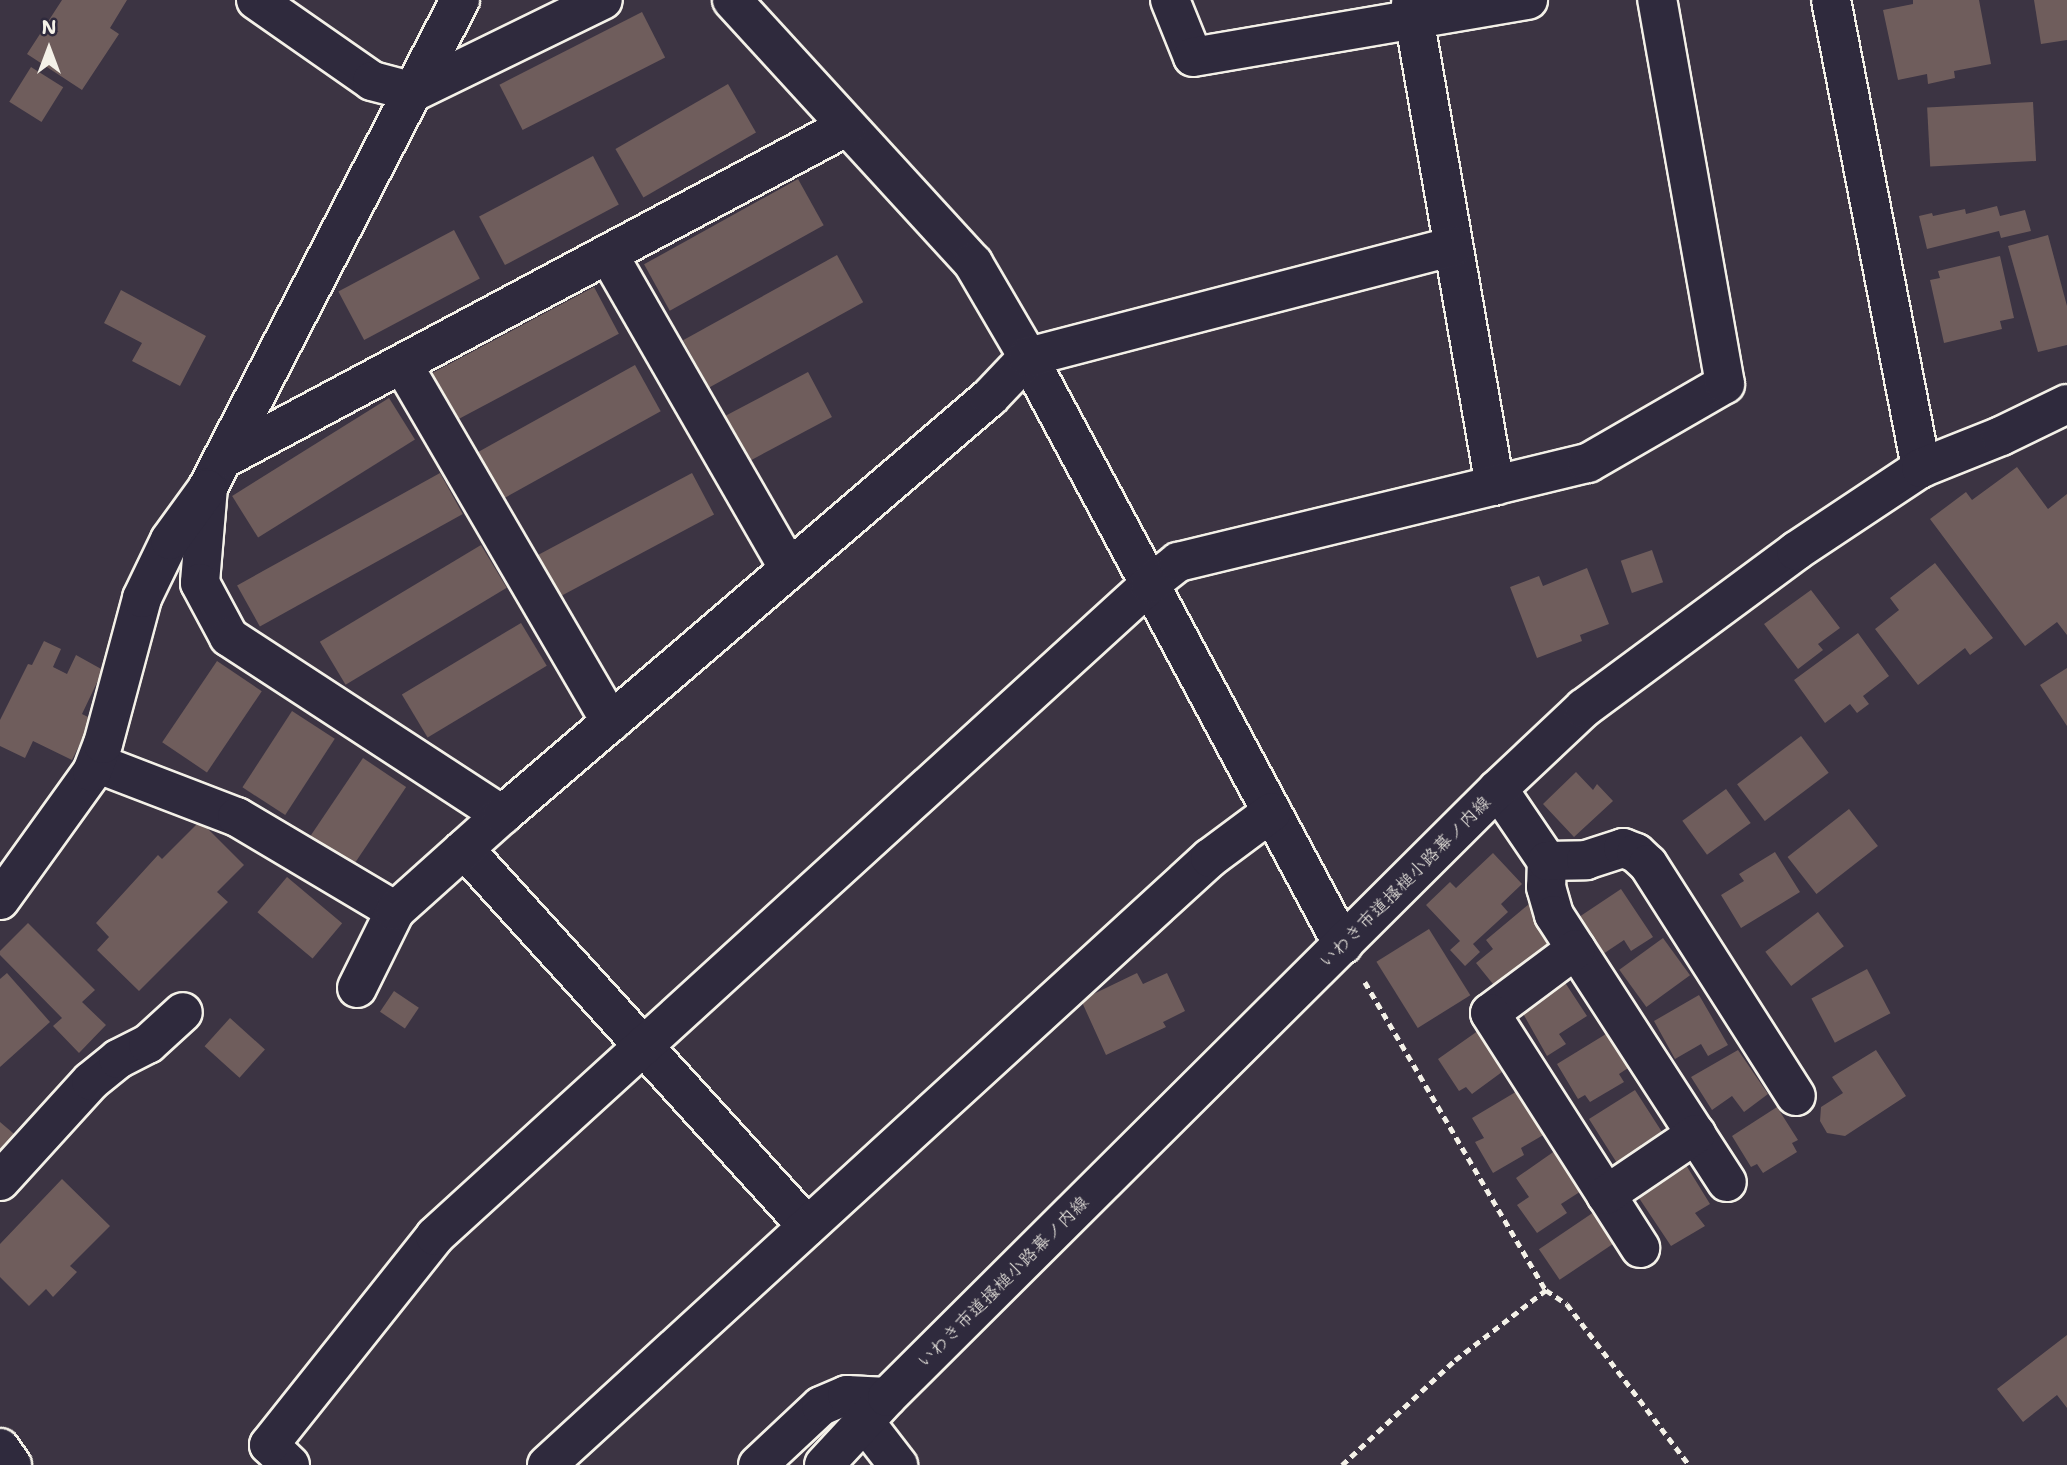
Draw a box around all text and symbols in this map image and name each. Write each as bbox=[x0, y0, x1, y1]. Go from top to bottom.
north arrow bbox=[14, 14, 84, 84]
text: N bbox=[41, 15, 57, 40]
street label: いわき市道搔槌小路幕ノ内線 bbox=[1315, 792, 1495, 972]
street label: いわき市道搔槌小路幕ノ内線 bbox=[913, 1192, 1093, 1372]

